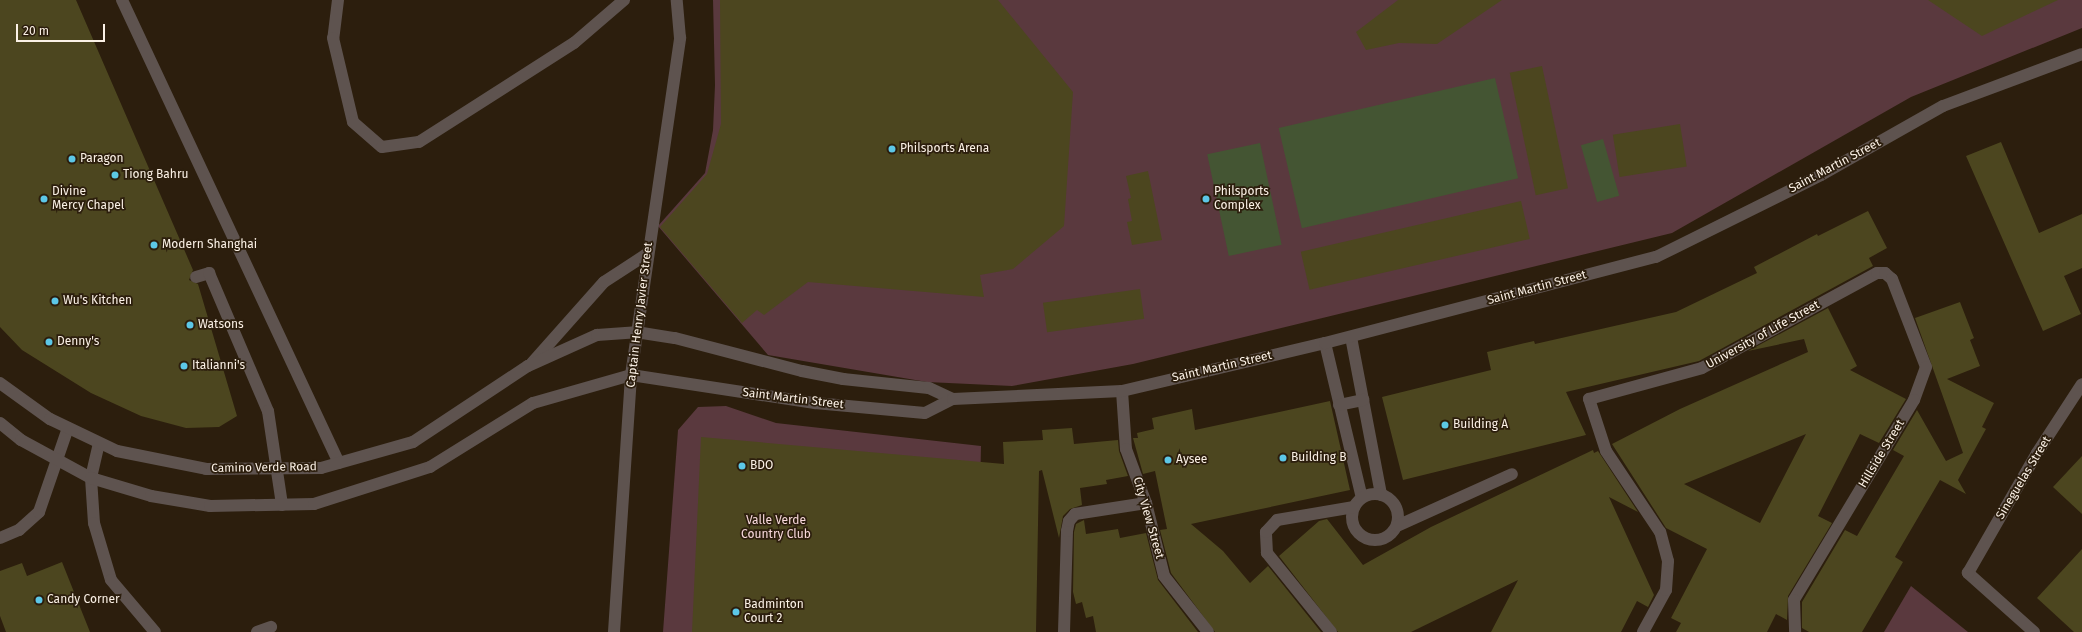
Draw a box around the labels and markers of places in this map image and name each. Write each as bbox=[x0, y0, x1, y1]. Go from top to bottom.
place label: Philsports Arena bbox=[900, 142, 989, 156]
marker: Philsports Arena bbox=[887, 144, 897, 154]
place label: Paragon bbox=[80, 152, 124, 166]
marker: Paragon bbox=[67, 154, 77, 164]
place label: Tiong Bahru bbox=[123, 168, 189, 182]
marker: Tiong Bahru bbox=[110, 170, 120, 180]
place label: Divine Mercy Chapel bbox=[52, 185, 124, 213]
place label: Philsports Complex bbox=[1214, 185, 1269, 213]
marker: Divine Mercy Chapel bbox=[39, 194, 49, 204]
marker: Philsports Complex bbox=[1201, 194, 1211, 204]
place label: Modern Shanghai bbox=[162, 238, 257, 252]
marker: Modern Shanghai bbox=[149, 240, 159, 250]
place label: Wu's Kitchen bbox=[63, 294, 132, 308]
marker: Wu's Kitchen bbox=[50, 296, 60, 306]
place label: Watsons bbox=[198, 318, 244, 332]
marker: Watsons bbox=[185, 320, 195, 330]
place label: Denny's bbox=[57, 335, 99, 349]
marker: Denny's bbox=[44, 337, 54, 347]
place label: Italianni's bbox=[192, 359, 245, 373]
marker: Italianni's bbox=[179, 361, 189, 371]
place label: Building A bbox=[1453, 418, 1508, 432]
marker: Building A bbox=[1440, 420, 1450, 430]
place label: Building B bbox=[1291, 451, 1346, 465]
place label: Aysee bbox=[1176, 453, 1207, 467]
marker: Building B bbox=[1278, 453, 1288, 463]
marker: Aysee bbox=[1163, 455, 1173, 465]
place label: BDO bbox=[750, 459, 773, 473]
marker: BDO bbox=[737, 461, 747, 471]
place label: Candy Corner bbox=[47, 593, 120, 607]
marker: Candy Corner bbox=[34, 595, 44, 605]
place label: Badminton Court 2 bbox=[744, 598, 804, 626]
marker: Badminton Court 2 bbox=[731, 607, 741, 617]

